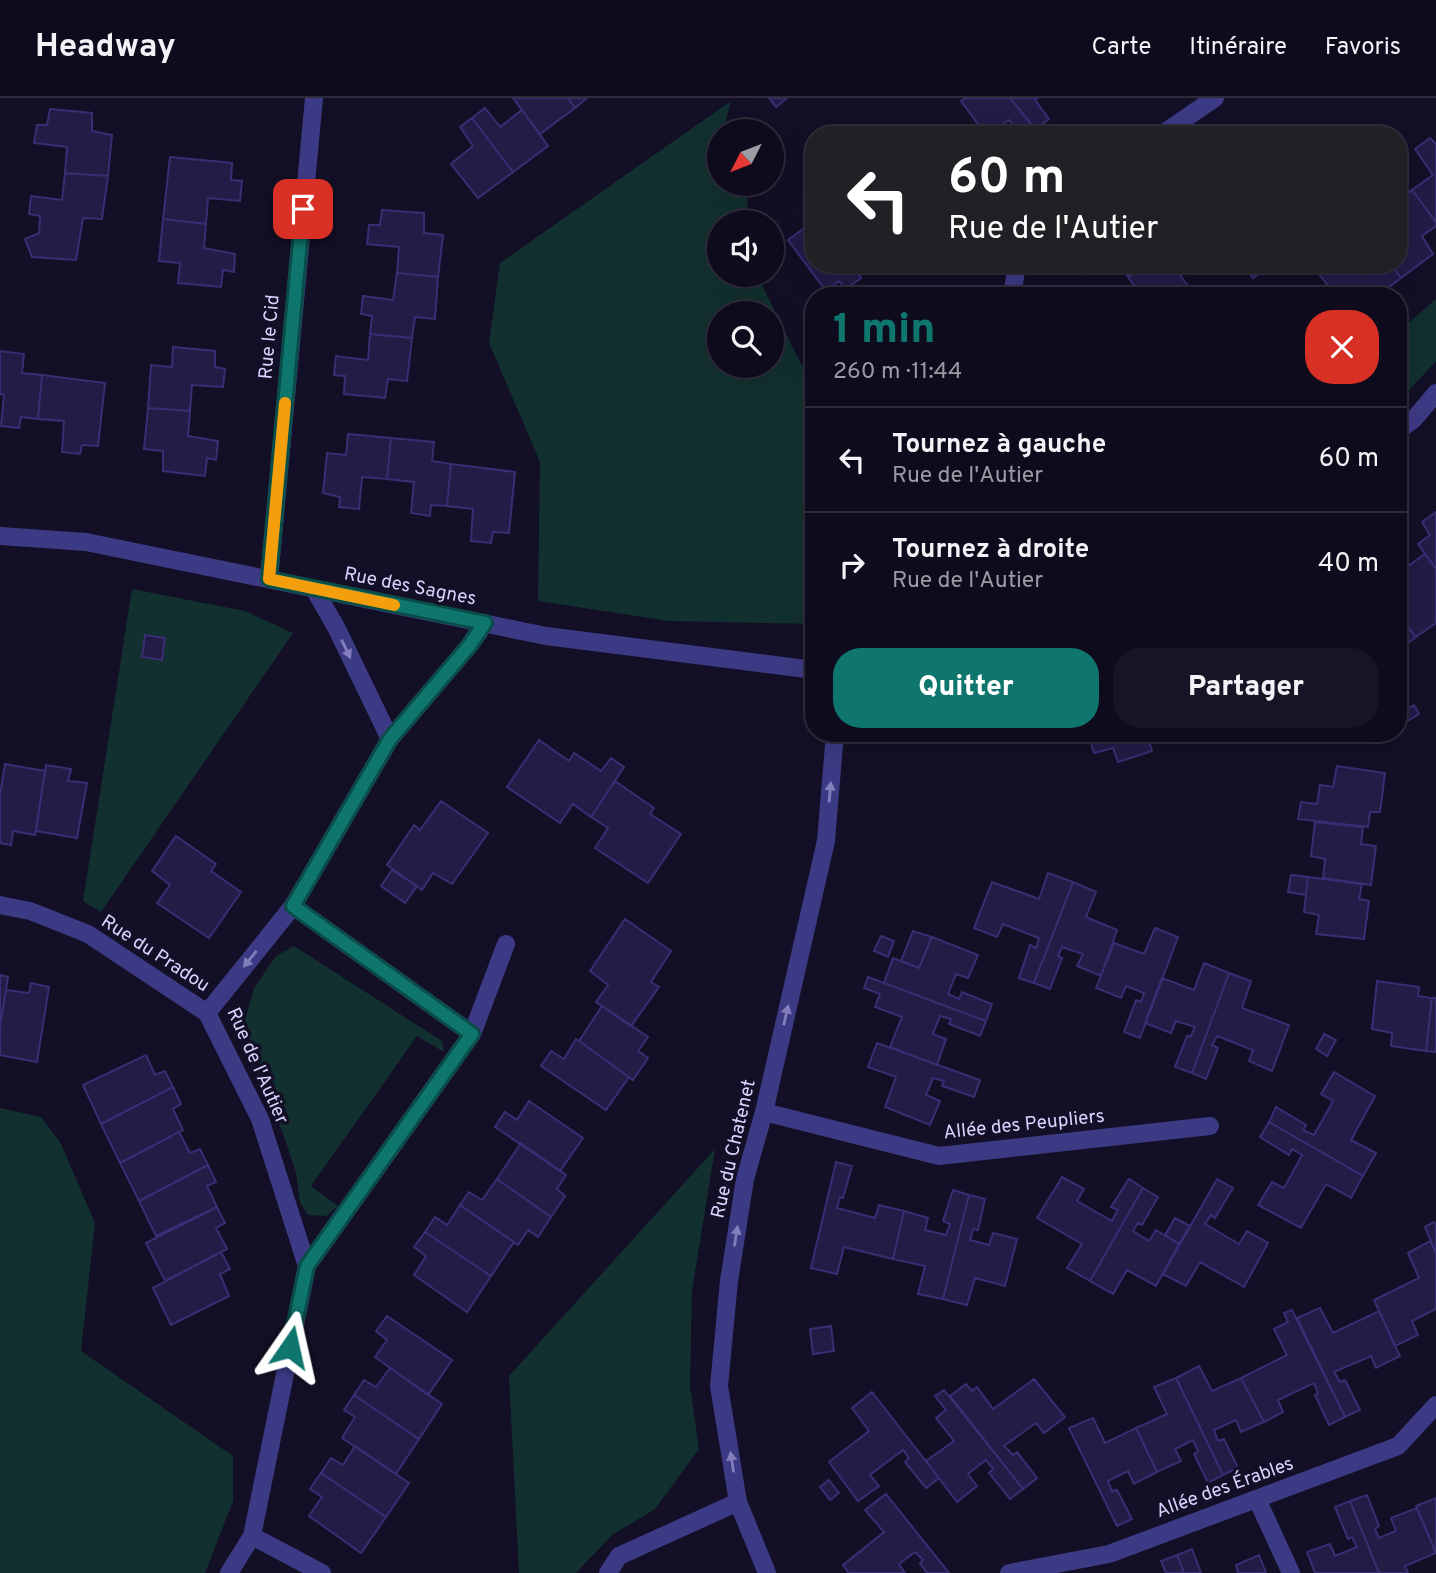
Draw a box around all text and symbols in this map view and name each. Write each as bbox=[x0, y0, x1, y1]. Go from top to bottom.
text: Headway bbox=[35, 27, 176, 69]
text: Carte bbox=[1091, 33, 1151, 63]
text: Itinéraire bbox=[1189, 33, 1287, 63]
text: Favoris bbox=[1325, 33, 1401, 63]
north arrow bbox=[707, 119, 784, 196]
map controls bbox=[707, 119, 784, 378]
text: 60 m bbox=[948, 149, 1066, 211]
icon: left bbox=[833, 154, 924, 245]
pin bbox=[273, 179, 333, 239]
icon: arrive bbox=[284, 190, 322, 228]
button: sound bbox=[707, 210, 784, 287]
text: Rue de l'Autier bbox=[948, 210, 1159, 250]
street label: Rue le Cid bbox=[254, 294, 286, 380]
button: search bbox=[707, 301, 784, 378]
text: 1 min bbox=[833, 305, 936, 358]
button: close bbox=[1305, 310, 1379, 384]
text: 260 m · 11:44 bbox=[833, 358, 962, 387]
text: Tournez à gauche bbox=[892, 429, 1106, 462]
icon: left bbox=[833, 441, 871, 479]
text: 60 m bbox=[1319, 443, 1379, 476]
text: Rue de l'Autier bbox=[892, 462, 1043, 491]
text: Tournez à droite bbox=[892, 534, 1089, 567]
icon: right bbox=[833, 546, 871, 584]
text: 40 m bbox=[1318, 548, 1379, 581]
street label: Rue des Sagnes bbox=[342, 562, 478, 612]
text: Rue de l'Autier bbox=[892, 567, 1043, 596]
one-way arrow bbox=[340, 639, 352, 659]
button: Quitter bbox=[833, 648, 1099, 728]
button: Partager bbox=[1113, 648, 1379, 728]
one-way arrow bbox=[825, 781, 836, 803]
street label: Rue du Pradou bbox=[96, 910, 214, 998]
one-way arrow bbox=[243, 950, 258, 968]
street label: Rue de l'Autier bbox=[221, 1004, 294, 1129]
one-way arrow bbox=[781, 1004, 792, 1026]
street label: Rue du Chatenet bbox=[706, 1077, 762, 1221]
street label: Allée des Peupliers bbox=[942, 1105, 1106, 1145]
one-way arrow bbox=[731, 1225, 742, 1247]
position arrow bbox=[253, 1310, 327, 1384]
one-way arrow bbox=[726, 1451, 737, 1473]
street label: Allée des Érables bbox=[1153, 1451, 1297, 1524]

